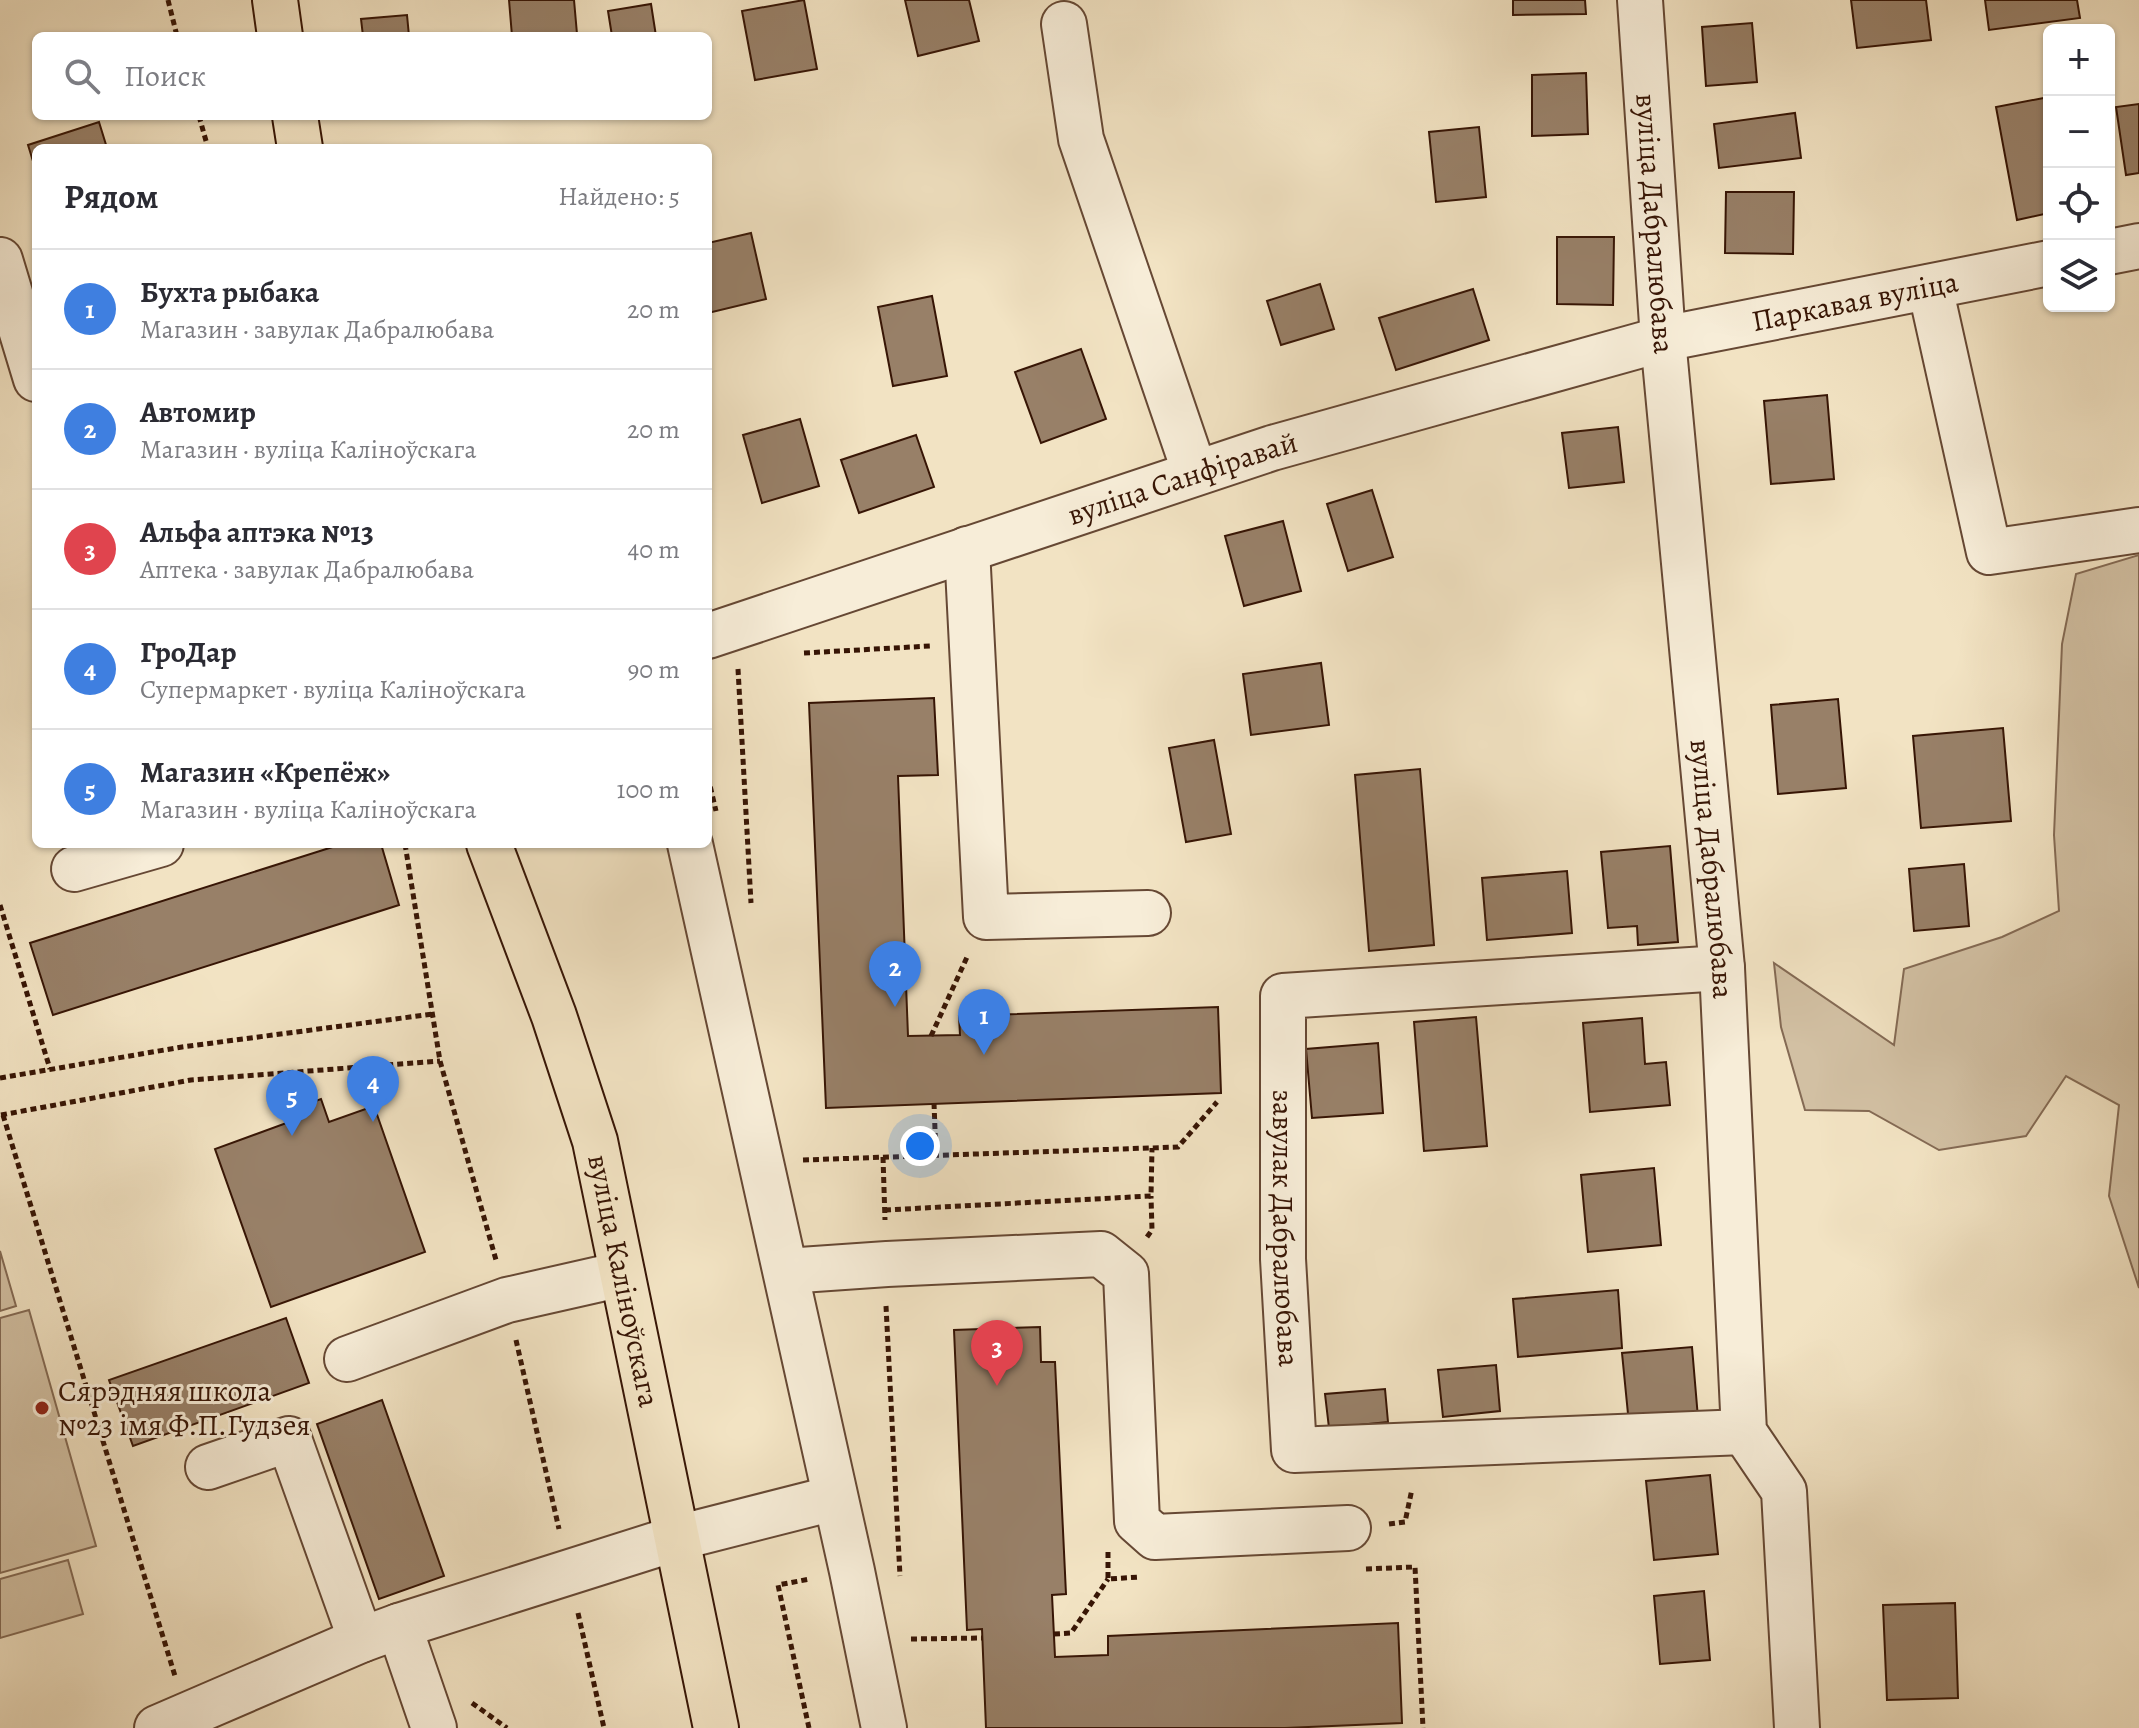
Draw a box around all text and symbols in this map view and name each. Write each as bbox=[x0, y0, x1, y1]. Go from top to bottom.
map controls bbox=[2043, 24, 2115, 312]
button: + bbox=[2043, 24, 2115, 96]
search box bbox=[32, 32, 712, 120]
icon: search bbox=[60, 54, 104, 98]
text: Поиск bbox=[124, 56, 206, 96]
street label: вуліца Дабралюбава bbox=[1626, 92, 1684, 356]
button: − bbox=[2043, 96, 2115, 168]
button: locate bbox=[2043, 168, 2115, 240]
text: Рядом bbox=[64, 173, 158, 220]
text: Найдено: 5 bbox=[558, 179, 680, 214]
button: layers bbox=[2043, 240, 2115, 312]
street label: Паркавая вуліца bbox=[1748, 261, 1962, 341]
text: Бухта рыбака bbox=[140, 272, 319, 312]
text: 1 bbox=[85, 292, 95, 327]
text: 20 m bbox=[627, 292, 680, 327]
text: Магазин · завулак Дабралюбава bbox=[140, 312, 494, 347]
text: Автомир bbox=[140, 392, 256, 432]
text: 2 bbox=[84, 412, 96, 447]
text: 20 m bbox=[627, 412, 680, 447]
street label: вуліца Санфіравай bbox=[1062, 422, 1302, 535]
text: Магазин · вуліца Каліноўскага bbox=[140, 432, 476, 467]
text: Альфа аптэка №13 bbox=[140, 512, 374, 552]
text: 3 bbox=[84, 532, 96, 567]
text: 40 m bbox=[628, 532, 680, 567]
text: Аптека · завулак Дабралюбава bbox=[140, 552, 474, 587]
text: ГроДар bbox=[140, 632, 237, 672]
text: 4 bbox=[84, 652, 96, 687]
text: 90 m bbox=[628, 652, 680, 687]
text: Супермаркет · вуліца Каліноўскага bbox=[140, 672, 526, 707]
street label: вуліца Дабралюбава bbox=[1681, 737, 1743, 1000]
text: Магазин «Крепёж» bbox=[140, 752, 390, 792]
text: 5 bbox=[84, 772, 96, 807]
text: 100 m bbox=[617, 772, 680, 807]
text: Магазин · вуліца Каліноўскага bbox=[140, 792, 476, 827]
pin: 2 bbox=[869, 941, 921, 1007]
pin: 1 bbox=[958, 989, 1010, 1055]
pin: 4 bbox=[347, 1056, 399, 1122]
pin: 5 bbox=[266, 1070, 318, 1136]
street label: завулак Дабралюбава bbox=[1263, 1089, 1309, 1368]
your location bbox=[900, 1126, 940, 1166]
street label: вуліца Каліноўскага bbox=[578, 1151, 669, 1411]
pin: 3 bbox=[971, 1320, 1023, 1386]
place label: Сярэдняя школа №23 імя Ф.П.Гудзея bbox=[58, 1371, 310, 1445]
marker: Сярэдняя школа №23 імя Ф.П.Гудзея bbox=[33, 1399, 51, 1417]

